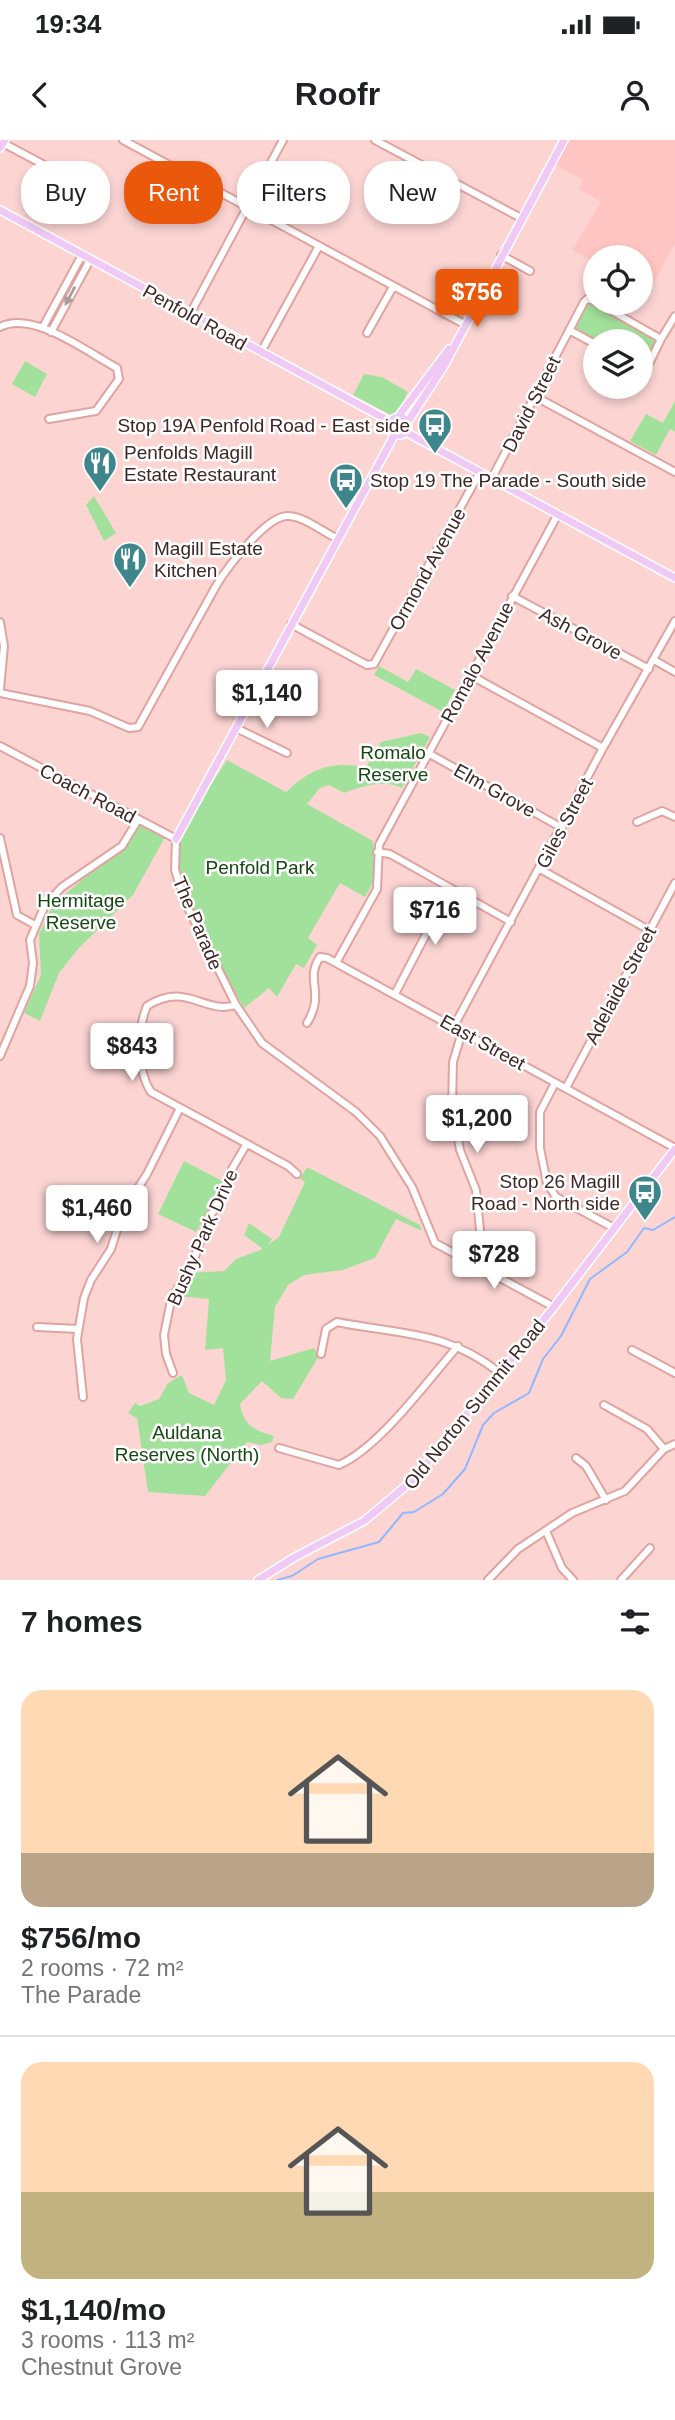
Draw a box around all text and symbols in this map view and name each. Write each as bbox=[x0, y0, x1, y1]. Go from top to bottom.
text: 19:34 bbox=[35, 9, 102, 39]
icon: back bbox=[21, 76, 59, 114]
text: Roofr bbox=[295, 76, 380, 112]
icon: person bbox=[616, 76, 654, 114]
chip: Buy bbox=[21, 161, 110, 224]
chip: Rent bbox=[124, 161, 223, 224]
chip: Filters bbox=[237, 161, 350, 224]
chip: New bbox=[364, 161, 460, 224]
map controls bbox=[583, 245, 653, 399]
button: locate bbox=[583, 245, 653, 315]
pin: $756 bbox=[436, 270, 518, 329]
text: $756 bbox=[451, 279, 503, 305]
street label: Penfold Road bbox=[139, 280, 250, 355]
one-way arrow bbox=[64, 286, 76, 306]
button: layers bbox=[583, 329, 653, 399]
street label: David Street bbox=[498, 352, 565, 456]
bus stop icon: Stop 19A Penfold Road - East side bbox=[416, 406, 454, 455]
place label: Stop 19A Penfold Road - East side bbox=[117, 415, 410, 436]
place label: Penfolds Magill Estate Restaurant bbox=[124, 442, 277, 485]
restaurant icon: Penfolds Magill Estate Restaurant bbox=[81, 444, 119, 493]
bus stop icon: Stop 19 The Parade - South side bbox=[327, 461, 365, 510]
place label: Stop 19 The Parade - South side bbox=[370, 470, 646, 491]
street label: Ormond Avenue bbox=[385, 504, 470, 634]
place label: Magill Estate Kitchen bbox=[154, 538, 263, 581]
restaurant icon: Magill Estate Kitchen bbox=[111, 540, 149, 589]
street label: Romalo Avenue bbox=[437, 598, 518, 726]
street label: Ash Grove bbox=[536, 603, 625, 664]
pin: $1,140 bbox=[210, 670, 324, 730]
text: $1,140 bbox=[232, 680, 302, 706]
park label: Romalo Reserve bbox=[358, 742, 428, 785]
street label: Coach Road bbox=[36, 759, 139, 828]
street label: Elm Grove bbox=[450, 759, 539, 821]
street label: Giles Street bbox=[532, 774, 597, 872]
park label: Penfold Park bbox=[206, 857, 315, 878]
street label: The Parade bbox=[168, 873, 227, 973]
pin: $716 bbox=[394, 888, 476, 947]
park label: Hermitage Reserve bbox=[37, 890, 125, 933]
text: $716 bbox=[409, 897, 461, 923]
street label: Adelaide Street bbox=[581, 922, 661, 1048]
street label: East Street bbox=[437, 1010, 530, 1075]
pin: $843 bbox=[91, 1024, 173, 1083]
text: $843 bbox=[106, 1033, 158, 1059]
pin: $1,200 bbox=[420, 1096, 534, 1155]
text: $1,200 bbox=[442, 1105, 512, 1131]
street label: Bushy Park Drive bbox=[163, 1166, 242, 1309]
place label: Stop 26 Magill Road - North side bbox=[471, 1171, 620, 1214]
bus stop icon: Stop 26 Magill Road - North side bbox=[626, 1173, 664, 1222]
pin: $1,460 bbox=[40, 1186, 154, 1245]
text: $1,460 bbox=[62, 1195, 132, 1221]
pin: $728 bbox=[453, 1232, 535, 1291]
text: $728 bbox=[468, 1241, 520, 1267]
street label: Old Norton Summit Road bbox=[399, 1315, 549, 1493]
park label: Auldana Reserves (North) bbox=[115, 1422, 259, 1465]
icon: filters bbox=[616, 1603, 654, 1641]
text: 7 homes bbox=[21, 1605, 143, 1638]
icon: home bbox=[275, 1736, 401, 1862]
text: $756/mo bbox=[21, 1921, 141, 1954]
text: 2 rooms · 72 m² bbox=[21, 1955, 183, 1981]
text: The Parade bbox=[21, 1982, 141, 2008]
icon: home bbox=[275, 2108, 401, 2234]
text: $1,140/mo bbox=[21, 2293, 166, 2326]
text: 3 rooms · 113 m² bbox=[21, 2327, 194, 2353]
text: Chestnut Grove bbox=[21, 2354, 182, 2380]

